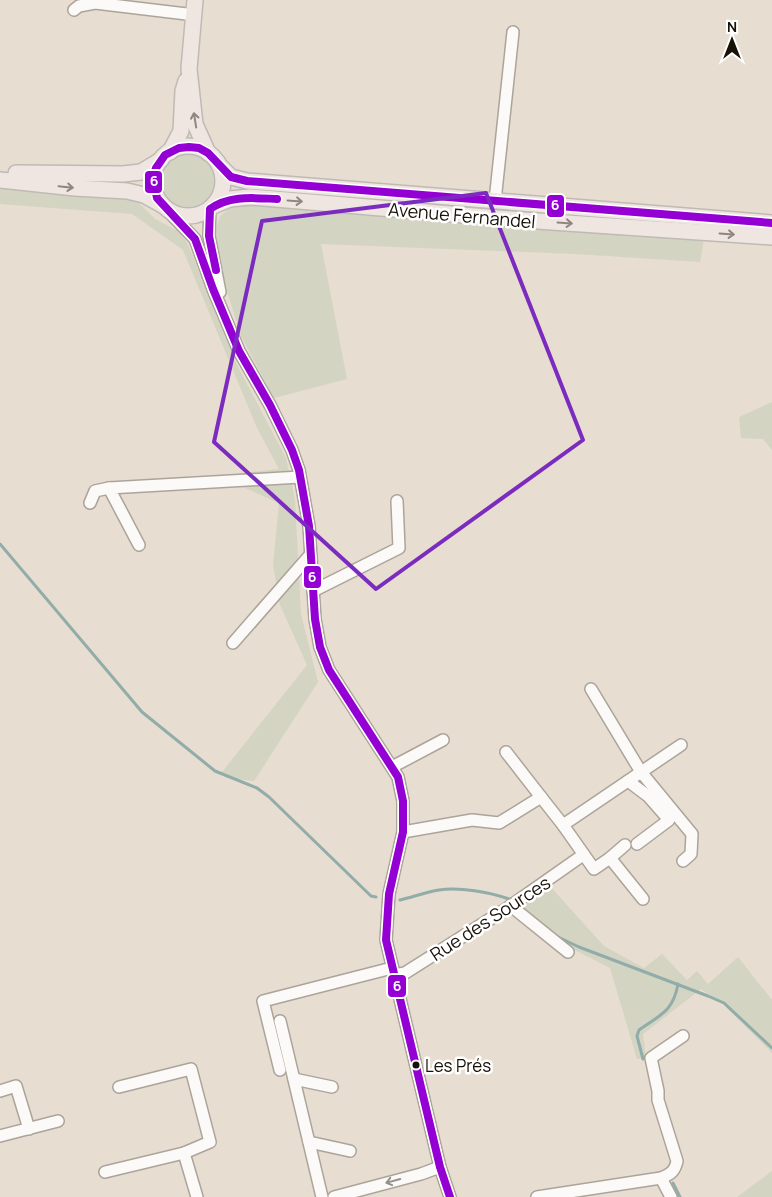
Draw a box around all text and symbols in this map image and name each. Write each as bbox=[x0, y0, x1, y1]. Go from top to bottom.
north arrow bbox=[707, 15, 757, 65]
text: N bbox=[727, 17, 737, 36]
one-way arrow bbox=[190, 112, 200, 128]
line badge: 6 bbox=[144, 170, 163, 194]
text: 6 bbox=[150, 171, 158, 190]
one-way arrow bbox=[58, 182, 74, 192]
line badge: 6 bbox=[546, 194, 565, 218]
text: 6 bbox=[551, 195, 559, 214]
one-way arrow bbox=[286, 196, 302, 205]
street label: Avenue Fernandel bbox=[387, 197, 537, 233]
one-way arrow bbox=[556, 219, 572, 228]
one-way arrow bbox=[719, 230, 735, 239]
line badge: 6 bbox=[303, 565, 322, 589]
text: 6 bbox=[308, 567, 316, 586]
street label: Rue des Sources bbox=[425, 870, 555, 966]
line badge: 6 bbox=[387, 974, 407, 998]
text: 6 bbox=[393, 976, 401, 995]
place label: Les Prés bbox=[425, 1054, 491, 1077]
marker: Les Prés bbox=[411, 1060, 421, 1070]
one-way arrow bbox=[386, 1177, 402, 1187]

